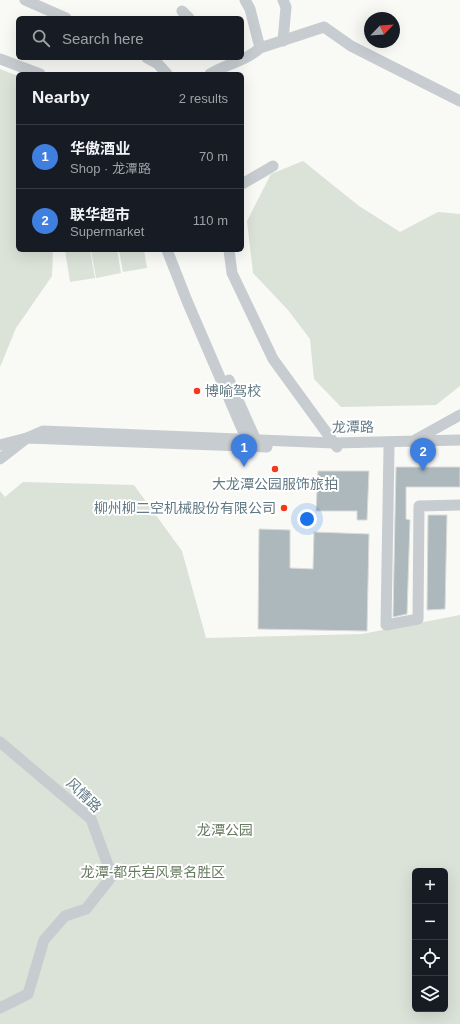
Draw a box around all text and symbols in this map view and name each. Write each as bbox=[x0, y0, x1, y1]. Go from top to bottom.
north arrow bbox=[364, 12, 400, 48]
search box bbox=[16, 16, 244, 60]
icon: search bbox=[30, 27, 52, 49]
text: Search here bbox=[62, 30, 144, 47]
text: Nearby bbox=[32, 88, 90, 107]
text: 2 results bbox=[179, 91, 228, 106]
text: 华傲酒业 bbox=[70, 140, 130, 157]
text: 1 bbox=[41, 149, 49, 164]
text: 70 m bbox=[199, 149, 228, 164]
text: Shop · 龙潭路 bbox=[70, 161, 151, 176]
text: 联华超市 bbox=[70, 206, 130, 223]
text: 2 bbox=[41, 213, 49, 228]
text: 110 m bbox=[193, 213, 228, 228]
text: Supermarket bbox=[70, 224, 144, 239]
place label: 博喻驾校 bbox=[205, 383, 261, 399]
marker: 博喻驾校 bbox=[192, 386, 202, 396]
street label: 龙潭路 bbox=[332, 419, 374, 435]
pin: 1 bbox=[231, 434, 257, 467]
pin: 2 bbox=[410, 438, 436, 471]
marker: 大龙潭公园服饰旅拍 bbox=[270, 464, 280, 474]
place label: 大龙潭公园服饰旅拍 bbox=[212, 476, 338, 492]
place label: 柳州柳二空机械股份有限公司 bbox=[94, 500, 276, 516]
marker: 柳州柳二空机械股份有限公司 bbox=[279, 503, 289, 513]
your location bbox=[297, 509, 317, 529]
street label: 风情路 bbox=[63, 775, 105, 815]
park label: 龙潭公园 bbox=[197, 822, 253, 838]
park label: 龙潭-都乐岩风景名胜区 bbox=[81, 864, 225, 880]
map controls bbox=[412, 868, 448, 1012]
button: + bbox=[412, 868, 448, 904]
button: − bbox=[412, 904, 448, 940]
button: locate bbox=[412, 940, 448, 976]
button: layers bbox=[412, 976, 448, 1012]

